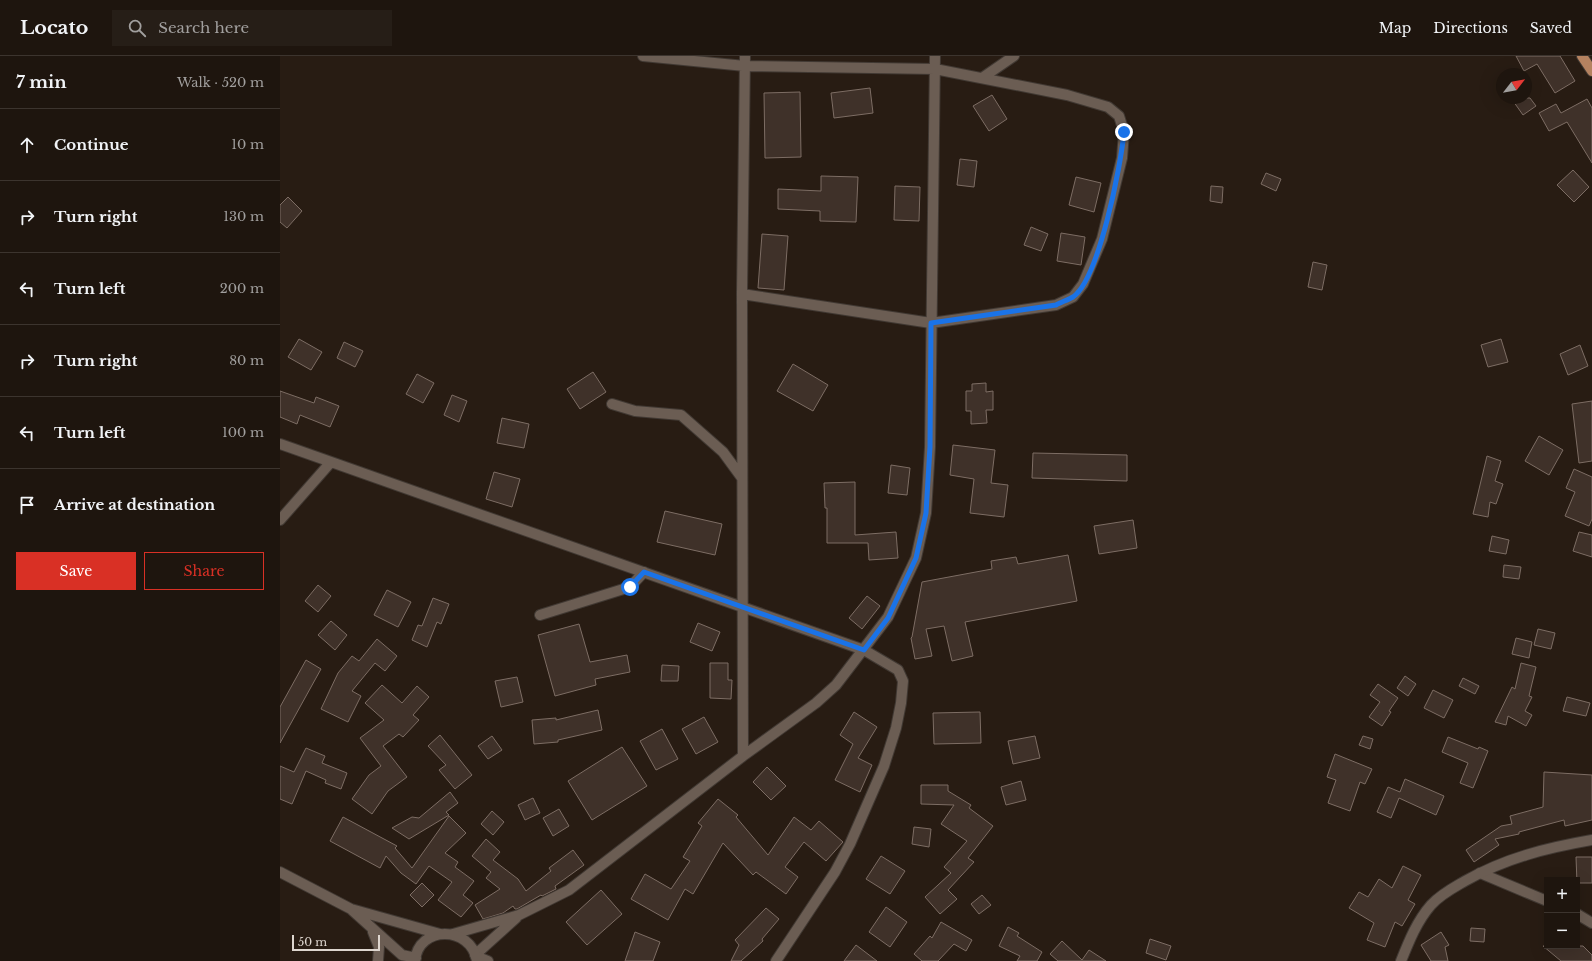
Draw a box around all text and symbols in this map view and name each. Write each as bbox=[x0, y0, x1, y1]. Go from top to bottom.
search box bbox=[112, 10, 392, 46]
text: Locato bbox=[20, 16, 88, 39]
icon: search bbox=[126, 17, 148, 39]
text: Search here bbox=[158, 18, 249, 37]
text: Map bbox=[1379, 19, 1411, 37]
text: Directions bbox=[1433, 19, 1508, 37]
text: Saved bbox=[1530, 19, 1572, 37]
north arrow bbox=[1496, 68, 1532, 104]
text: 7 min bbox=[16, 72, 67, 93]
text: Walk · 520 m bbox=[177, 74, 264, 91]
route end bbox=[1115, 123, 1133, 141]
icon: ahead bbox=[16, 134, 38, 156]
text: Continue bbox=[54, 135, 129, 154]
text: 10 m bbox=[231, 136, 264, 153]
icon: right bbox=[16, 206, 38, 228]
text: Turn right bbox=[54, 207, 137, 226]
text: 130 m bbox=[223, 208, 264, 225]
icon: left bbox=[16, 278, 38, 300]
text: Turn left bbox=[54, 279, 125, 298]
text: 200 m bbox=[220, 280, 264, 297]
icon: right bbox=[16, 350, 38, 372]
text: Turn right bbox=[54, 351, 137, 370]
text: 80 m bbox=[229, 352, 264, 369]
icon: left bbox=[16, 422, 38, 444]
text: Turn left bbox=[54, 423, 125, 442]
text: 100 m bbox=[222, 424, 264, 441]
icon: arrive bbox=[16, 494, 38, 516]
text: Arrive at destination bbox=[54, 495, 215, 514]
button: Save bbox=[16, 552, 136, 590]
button: Share bbox=[144, 552, 264, 590]
route start bbox=[621, 578, 639, 596]
map controls bbox=[1544, 877, 1580, 949]
button: + bbox=[1544, 877, 1580, 913]
button: − bbox=[1544, 913, 1580, 949]
scale bar bbox=[292, 933, 380, 952]
text: 50 m bbox=[298, 935, 327, 949]

